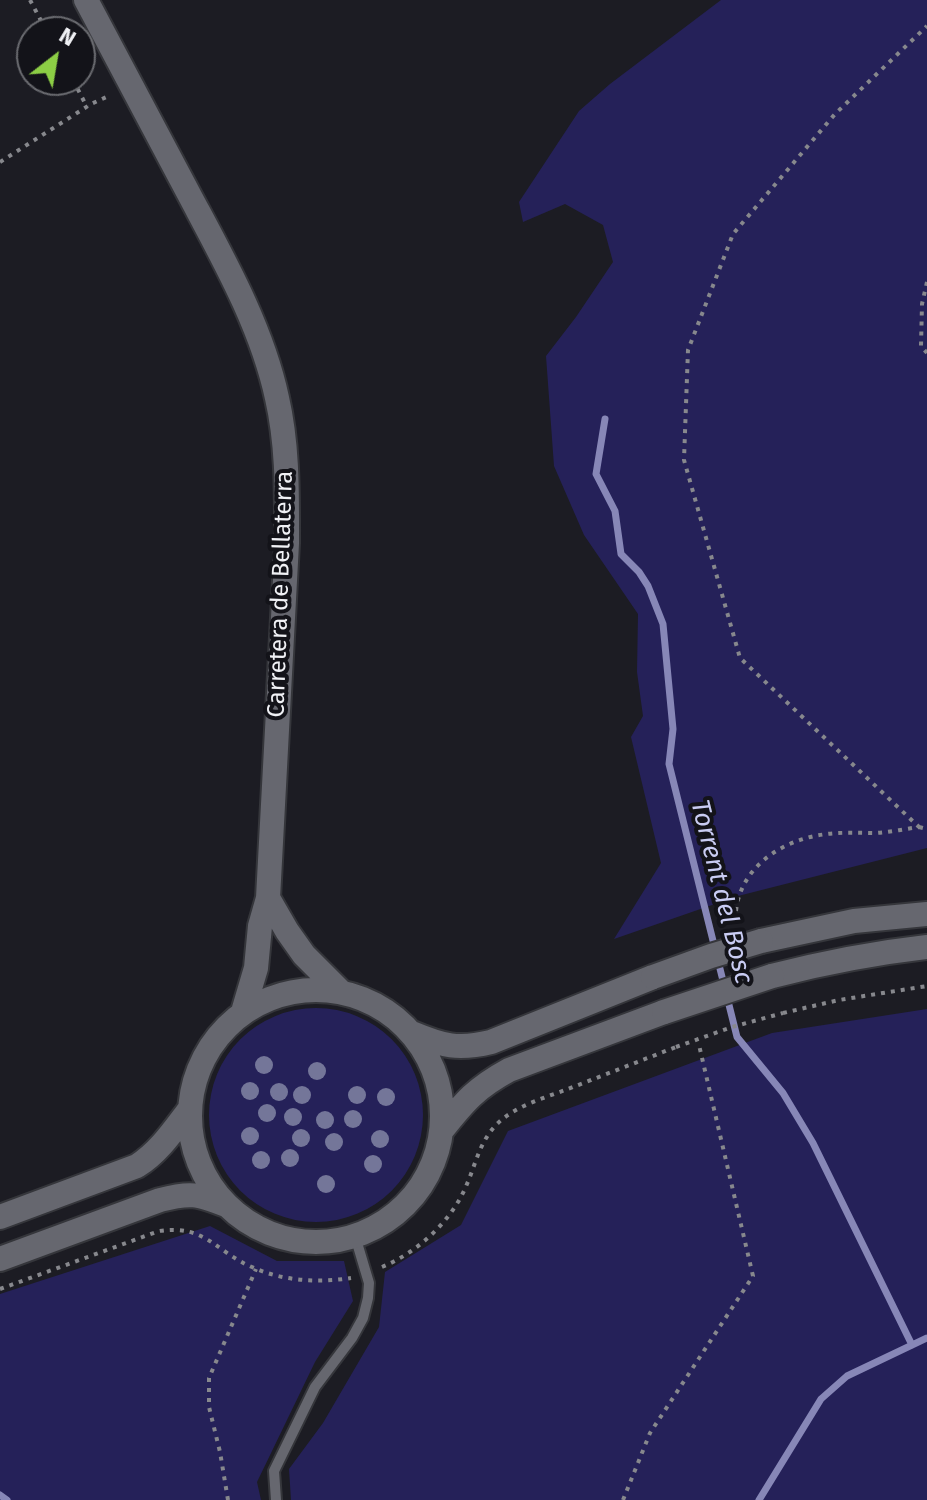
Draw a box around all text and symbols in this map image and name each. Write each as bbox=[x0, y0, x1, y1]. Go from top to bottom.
north arrow bbox=[16, 16, 96, 96]
text: N bbox=[54, 21, 81, 52]
street label: Carretera de Bellaterra bbox=[262, 470, 300, 718]
water label: Torrent del Bosc bbox=[683, 797, 759, 987]

